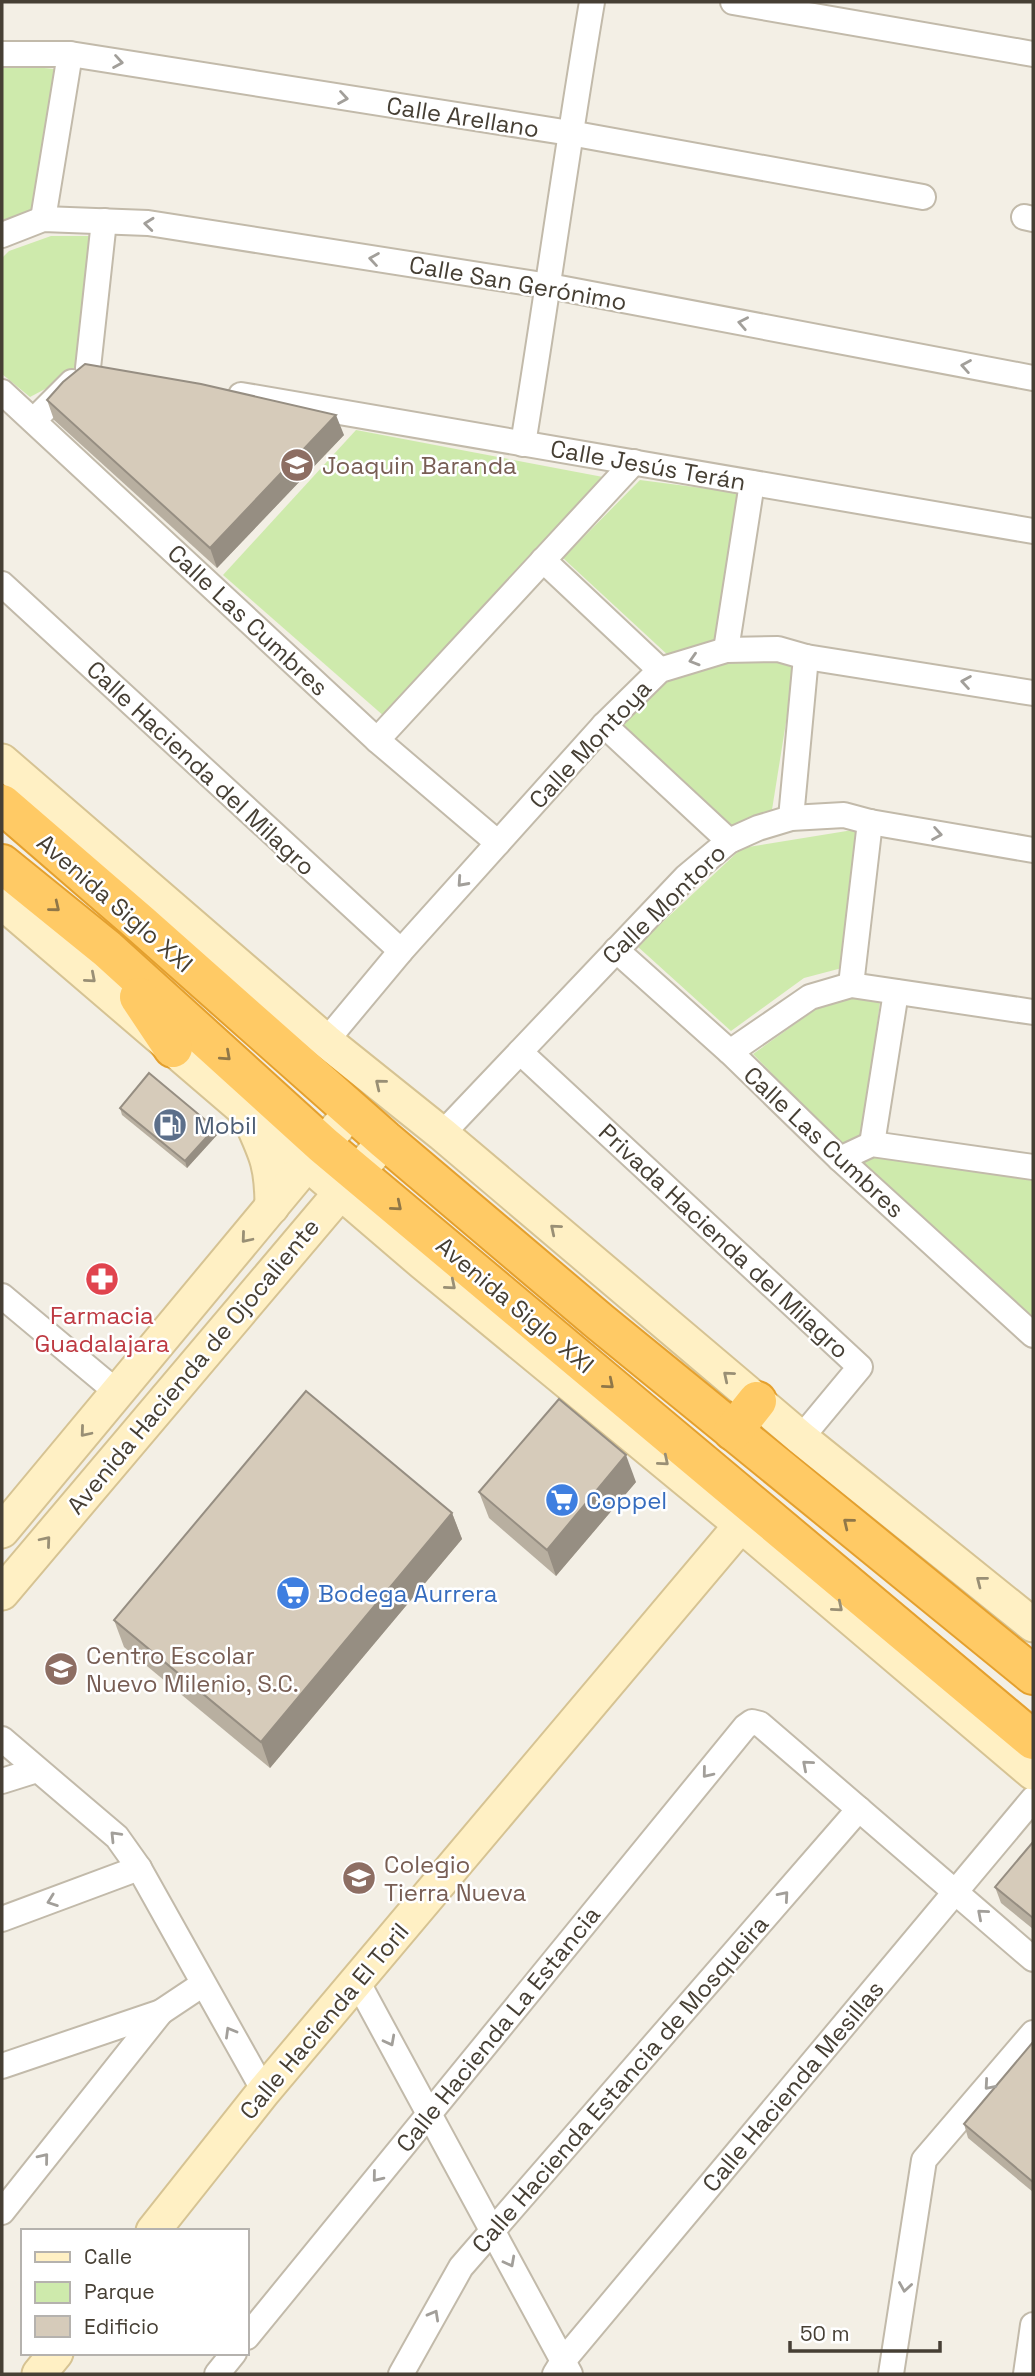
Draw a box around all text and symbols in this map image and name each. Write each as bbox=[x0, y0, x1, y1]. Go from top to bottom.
one-way arrow bbox=[112, 54, 124, 69]
one-way arrow bbox=[337, 90, 349, 105]
street label: Calle Arellano bbox=[384, 90, 542, 144]
one-way arrow bbox=[143, 217, 154, 232]
street label: Calle San Gerónimo bbox=[407, 249, 629, 317]
one-way arrow bbox=[368, 252, 380, 267]
one-way arrow bbox=[737, 317, 749, 332]
one-way arrow bbox=[960, 359, 972, 374]
street label: Calle Jesús Terán bbox=[548, 433, 748, 497]
school or university icon: Joaquin Baranda bbox=[278, 446, 316, 484]
place label: Joaquin Baranda bbox=[322, 450, 517, 481]
street label: Calle Las Cumbres bbox=[161, 538, 335, 702]
one-way arrow bbox=[688, 652, 701, 666]
street label: Calle Hacienda del Milagro bbox=[80, 654, 322, 882]
street label: Calle Montoya bbox=[522, 673, 658, 815]
one-way arrow bbox=[960, 675, 972, 690]
one-way arrow bbox=[932, 826, 943, 841]
street label: Avenida Siglo XXI bbox=[31, 827, 199, 979]
street label: Calle Montoro bbox=[596, 837, 732, 971]
one-way arrow bbox=[458, 874, 471, 887]
one-way arrow bbox=[47, 898, 59, 911]
one-way arrow bbox=[83, 970, 96, 982]
one-way arrow bbox=[218, 1048, 231, 1061]
street label: Calle Las Cumbres bbox=[737, 1060, 911, 1224]
one-way arrow bbox=[375, 1079, 387, 1092]
fuel station icon: Mobil bbox=[151, 1106, 189, 1144]
place label: Mobil bbox=[194, 1110, 257, 1141]
street label: Privada Hacienda del Milagro bbox=[592, 1117, 856, 1365]
one-way arrow bbox=[389, 1198, 402, 1210]
street label: Avenida Hacienda de Ojocaliente bbox=[60, 1212, 326, 1520]
one-way arrow bbox=[550, 1225, 563, 1237]
one-way arrow bbox=[242, 1230, 254, 1243]
street label: Avenida Siglo XXI bbox=[430, 1230, 600, 1380]
pharmacy icon: Farmacia Guadalajara bbox=[83, 1260, 121, 1298]
one-way arrow bbox=[442, 1277, 455, 1289]
place label: Farmacia Guadalajara bbox=[34, 1300, 170, 1359]
one-way arrow bbox=[723, 1372, 736, 1384]
one-way arrow bbox=[601, 1376, 614, 1388]
one-way arrow bbox=[80, 1425, 93, 1437]
one-way arrow bbox=[655, 1453, 668, 1465]
supermarket icon: Coppel bbox=[543, 1481, 581, 1519]
place label: Coppel bbox=[586, 1485, 667, 1516]
one-way arrow bbox=[843, 1519, 856, 1531]
one-way arrow bbox=[38, 1536, 50, 1549]
supermarket icon: Bodega Aurrera bbox=[274, 1574, 312, 1612]
one-way arrow bbox=[976, 1577, 989, 1589]
place label: Bodega Aurrera bbox=[318, 1578, 498, 1609]
one-way arrow bbox=[829, 1599, 842, 1611]
place label: Centro Escolar Nuevo Milenio, S.C. bbox=[86, 1640, 299, 1699]
school or university icon: Centro Escolar Nuevo Milenio, S.C. bbox=[42, 1650, 80, 1688]
one-way arrow bbox=[803, 1761, 816, 1773]
one-way arrow bbox=[703, 1764, 715, 1777]
one-way arrow bbox=[110, 1832, 123, 1845]
place label: Colegio Tierra Nueva bbox=[384, 1849, 527, 1908]
school or university icon: Colegio Tierra Nueva bbox=[340, 1859, 378, 1897]
one-way arrow bbox=[46, 1892, 58, 1906]
one-way arrow bbox=[776, 1892, 788, 1905]
street label: Calle Hacienda La Estancia bbox=[389, 1900, 607, 2158]
street label: Calle Hacienda Estancia de Mosqueira bbox=[465, 1909, 775, 2259]
one-way arrow bbox=[977, 1910, 990, 1922]
street label: Calle Hacienda El Toril bbox=[233, 1916, 415, 2126]
street label: Calle Hacienda Mesillas bbox=[695, 1974, 891, 2198]
one-way arrow bbox=[225, 2027, 238, 2039]
one-way arrow bbox=[381, 2033, 395, 2046]
one-way arrow bbox=[985, 2076, 997, 2089]
one-way arrow bbox=[36, 2154, 49, 2166]
one-way arrow bbox=[373, 2170, 386, 2182]
legend bbox=[21, 2229, 248, 2355]
text: Calle bbox=[84, 2243, 132, 2270]
one-way arrow bbox=[502, 2255, 515, 2267]
text: Parque bbox=[84, 2278, 155, 2305]
one-way arrow bbox=[898, 2281, 913, 2293]
one-way arrow bbox=[426, 2309, 439, 2322]
scale bar bbox=[790, 2310, 940, 2354]
text: Edificio bbox=[84, 2313, 159, 2340]
text: 50 m bbox=[800, 2320, 850, 2347]

